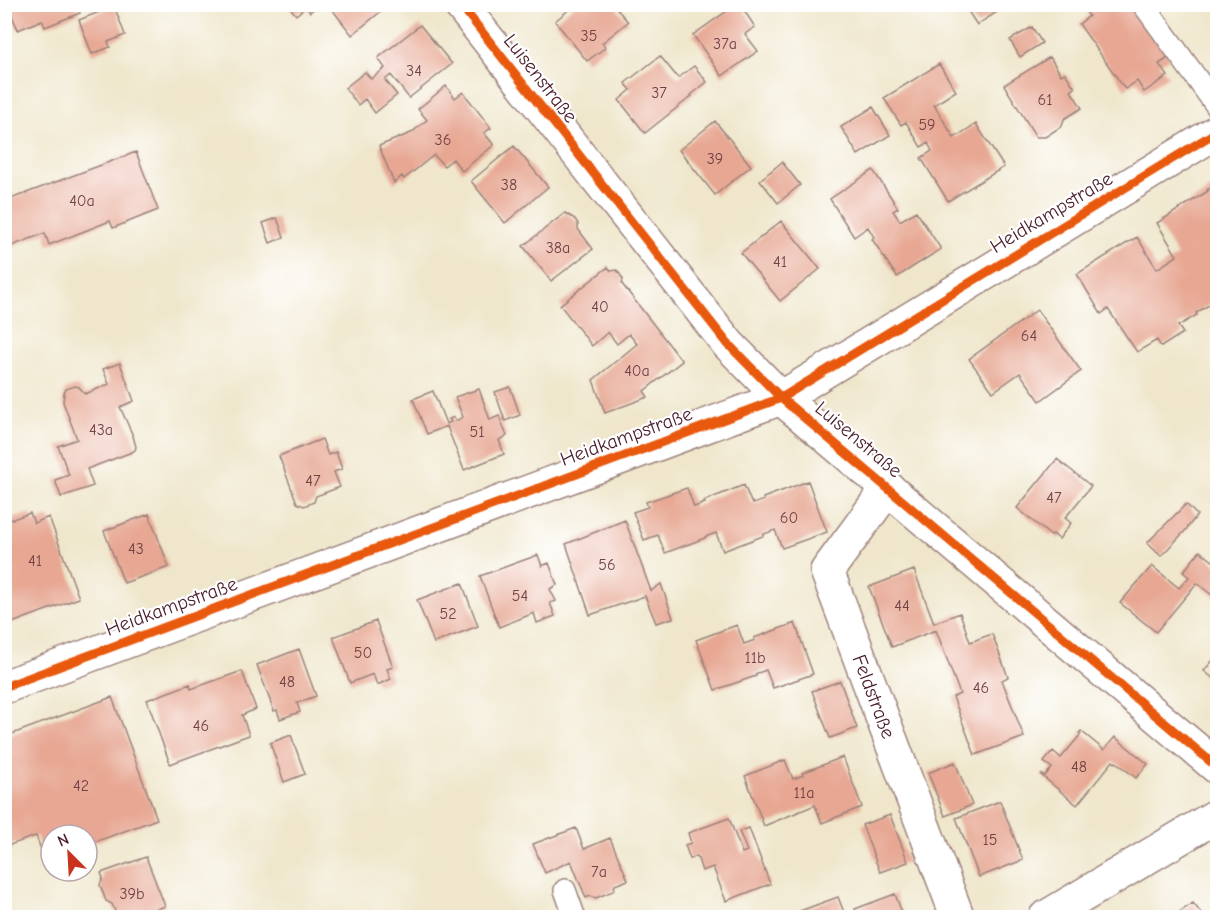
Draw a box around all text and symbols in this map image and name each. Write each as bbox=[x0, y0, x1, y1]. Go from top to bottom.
house number: 35 bbox=[581, 27, 597, 45]
street label: Luisenstraße bbox=[499, 29, 582, 127]
house number: 37a bbox=[713, 35, 737, 53]
house number: 34 bbox=[406, 62, 422, 80]
house number: 37 bbox=[651, 84, 667, 102]
house number: 61 bbox=[1037, 91, 1053, 109]
house number: 59 bbox=[918, 116, 936, 134]
house number: 36 bbox=[435, 131, 451, 149]
house number: 39 bbox=[707, 150, 723, 168]
street label: Heidkampstraße bbox=[986, 167, 1117, 258]
house number: 38 bbox=[501, 176, 517, 194]
house number: 40a bbox=[69, 192, 95, 210]
house number: 38a bbox=[546, 239, 570, 257]
house number: 41 bbox=[773, 253, 787, 271]
house number: 40 bbox=[591, 298, 609, 316]
house number: 64 bbox=[1021, 327, 1037, 345]
house number: 40a bbox=[624, 362, 650, 380]
street label: Luisenstraße bbox=[811, 396, 907, 482]
street label: Heidkampstraße bbox=[557, 402, 695, 471]
house number: 43a bbox=[89, 421, 113, 439]
house number: 51 bbox=[469, 423, 485, 441]
house number: 47 bbox=[305, 472, 321, 490]
house number: 47 bbox=[1046, 489, 1062, 507]
house number: 60 bbox=[780, 509, 798, 527]
house number: 43 bbox=[128, 540, 144, 558]
house number: 41 bbox=[28, 552, 42, 570]
house number: 56 bbox=[598, 556, 616, 574]
street label: Heidkampstraße bbox=[102, 572, 240, 641]
house number: 54 bbox=[512, 587, 528, 605]
house number: 44 bbox=[894, 597, 910, 615]
house number: 52 bbox=[439, 605, 457, 623]
house number: 50 bbox=[354, 644, 372, 662]
house number: 11b bbox=[744, 649, 766, 667]
street label: Feldstraße bbox=[848, 651, 900, 742]
house number: 48 bbox=[279, 673, 295, 691]
house number: 46 bbox=[973, 679, 989, 697]
house number: 46 bbox=[193, 717, 209, 735]
house number: 48 bbox=[1071, 758, 1087, 776]
house number: 42 bbox=[73, 777, 89, 795]
house number: 11a bbox=[794, 784, 814, 802]
north arrow bbox=[39, 823, 99, 883]
text: N bbox=[55, 830, 72, 851]
house number: 15 bbox=[982, 831, 998, 849]
house number: 7a bbox=[591, 863, 607, 881]
house number: 39b bbox=[119, 885, 145, 903]

